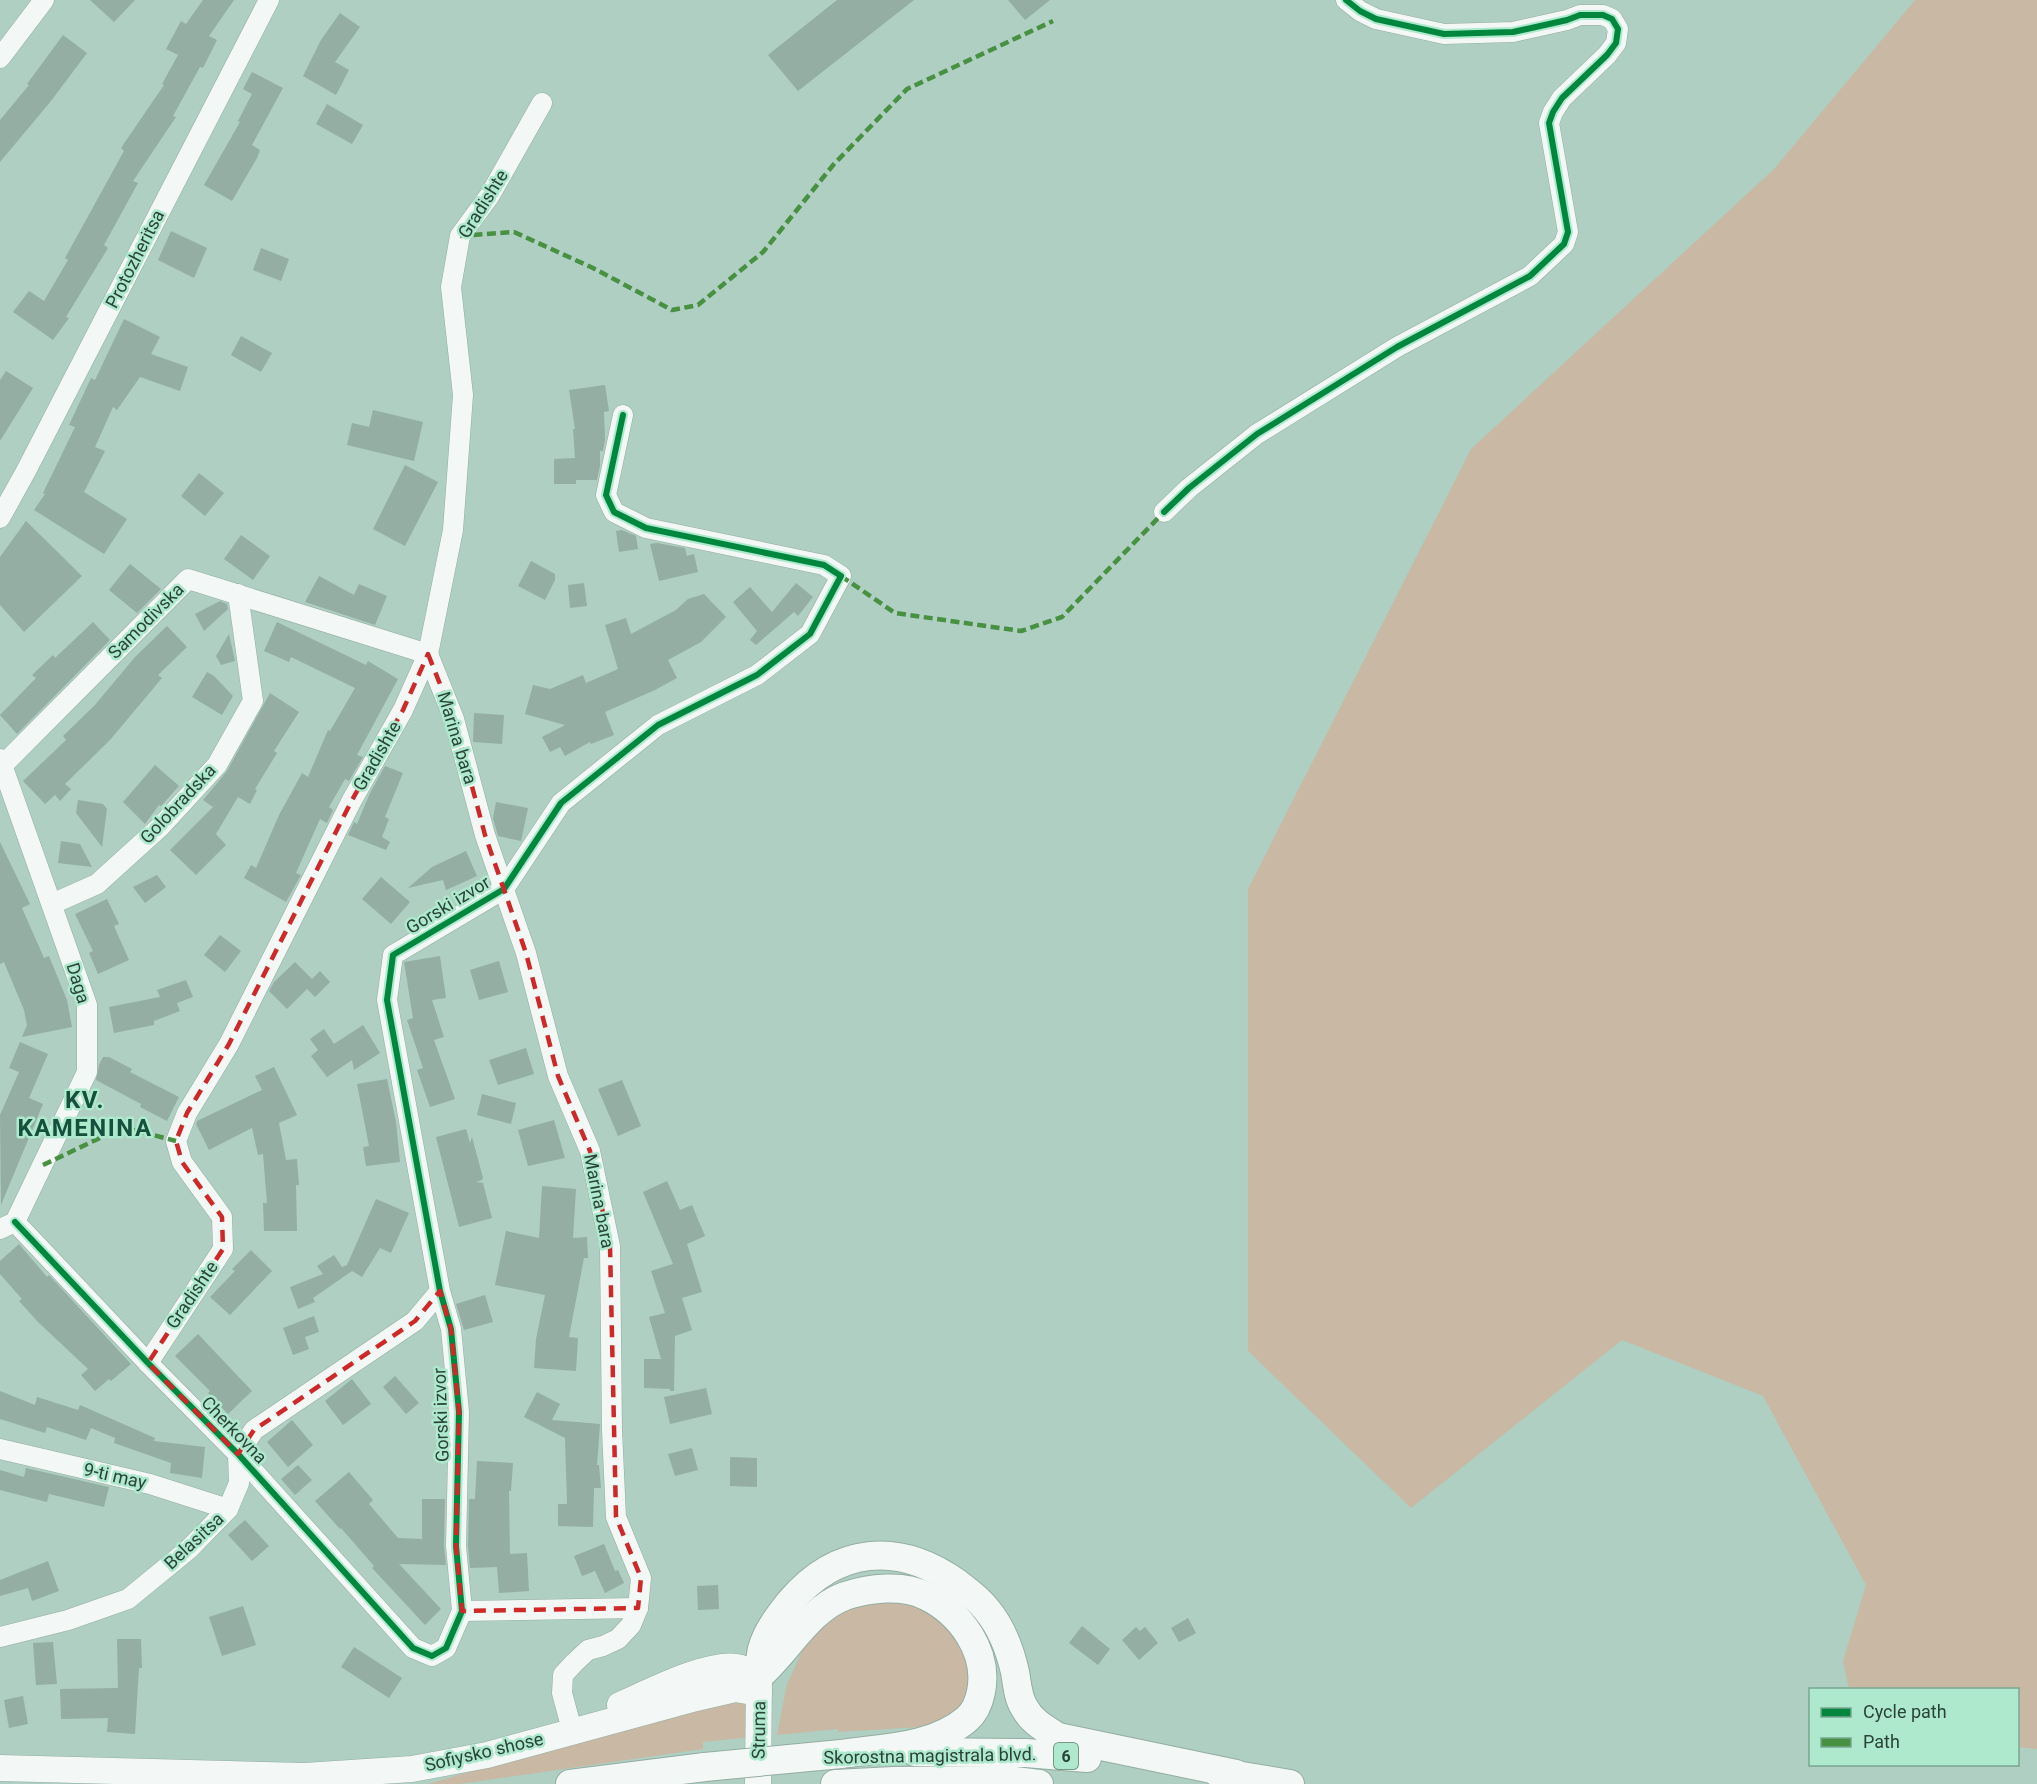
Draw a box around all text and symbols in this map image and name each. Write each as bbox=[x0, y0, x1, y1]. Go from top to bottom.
street label: Gradishte bbox=[453, 166, 512, 242]
street label: Protozheritsa bbox=[101, 206, 168, 311]
street label: Samodivska bbox=[104, 579, 188, 663]
street label: Marina bara bbox=[433, 689, 481, 787]
street label: Gradishte bbox=[348, 717, 405, 794]
street label: Golobradska bbox=[135, 760, 220, 848]
street label: Gorski izvor bbox=[402, 871, 493, 938]
street label: Daga bbox=[62, 960, 95, 1006]
district label: KV. KAMENINA bbox=[17, 1086, 153, 1142]
street label: Marina bara bbox=[580, 1152, 619, 1250]
street label: Gradishte bbox=[161, 1257, 222, 1332]
street label: Gorski izvor bbox=[428, 1368, 453, 1462]
street label: Cherkovna bbox=[197, 1392, 271, 1468]
street label: 9-ti may bbox=[82, 1458, 149, 1493]
street label: Belasitsa bbox=[160, 1508, 228, 1573]
legend bbox=[1809, 1688, 2019, 1766]
street label: Struma bbox=[747, 1701, 770, 1759]
text: Cycle path bbox=[1863, 1701, 1947, 1722]
street label: Sofiysko shose bbox=[423, 1728, 545, 1775]
text: Path bbox=[1863, 1731, 1900, 1752]
street label: Skorostna magistrala blvd. bbox=[823, 1743, 1037, 1768]
road number: 6 bbox=[1054, 1743, 1078, 1769]

